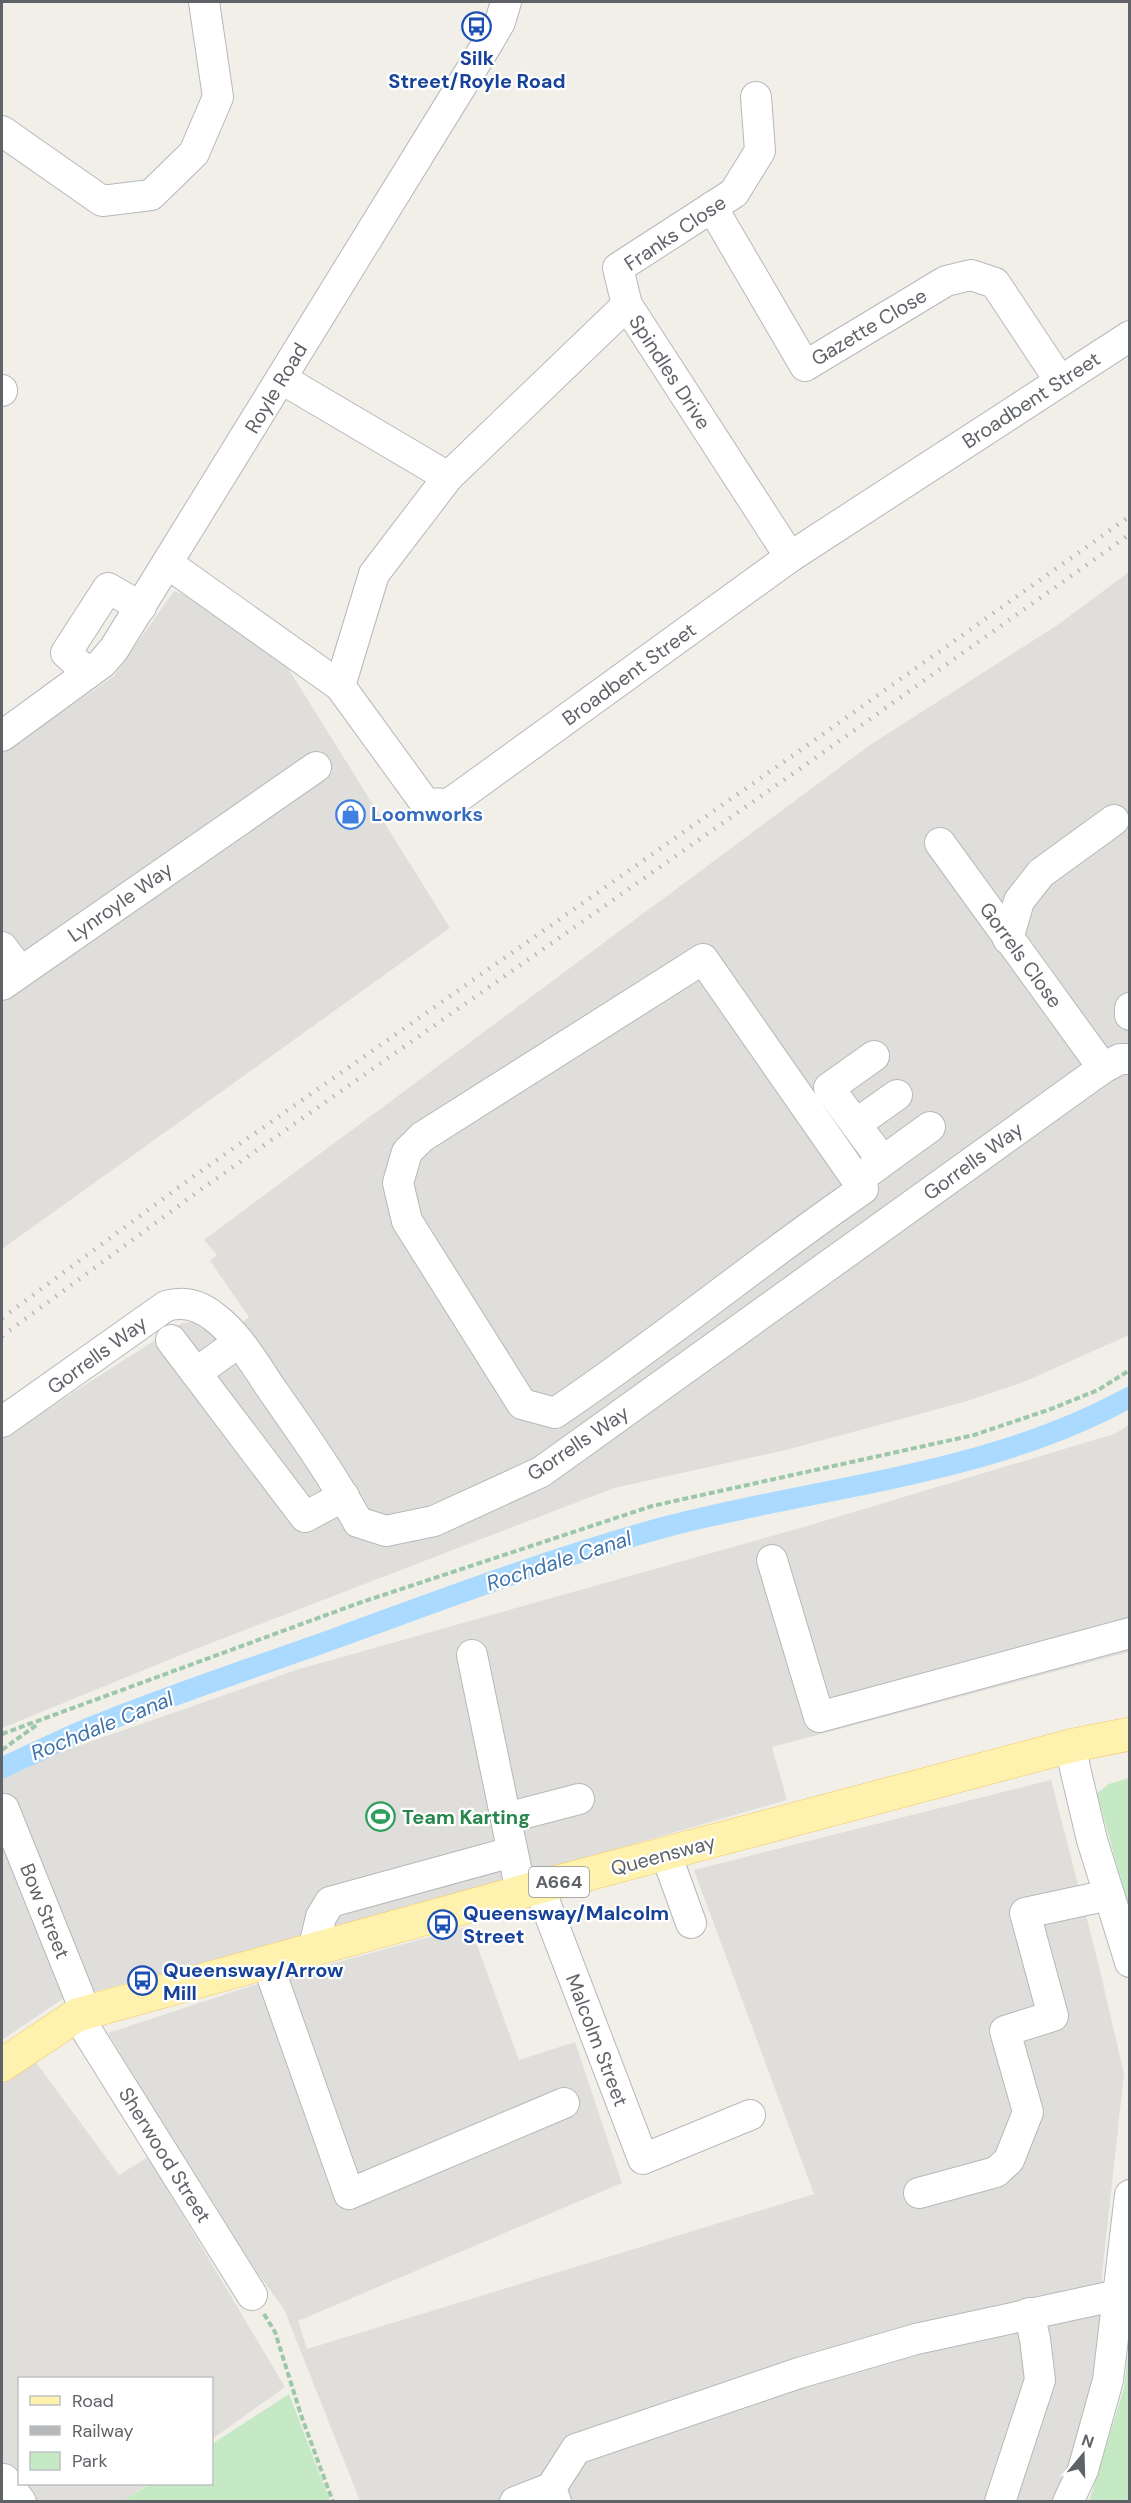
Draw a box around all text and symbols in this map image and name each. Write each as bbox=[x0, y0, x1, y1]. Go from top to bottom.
bus stop icon: Silk Street/Royle Road bbox=[461, 11, 493, 43]
place label: Silk Street/Royle Road bbox=[388, 45, 566, 94]
street label: Franks Close bbox=[619, 189, 731, 277]
street label: Gazette Close bbox=[806, 282, 932, 372]
street label: Spindles Drive bbox=[623, 310, 717, 434]
street label: Royle Road bbox=[239, 338, 313, 438]
street label: Broadbent Street bbox=[957, 346, 1105, 454]
street label: Broadbent Street bbox=[557, 616, 701, 731]
shop icon: Loomworks bbox=[334, 798, 366, 830]
place label: Loomworks bbox=[371, 801, 483, 827]
street label: Lynroyle Way bbox=[62, 856, 178, 948]
street label: Gorrels Close bbox=[974, 897, 1068, 1013]
street label: Gorrells Way bbox=[918, 1116, 1028, 1206]
street label: Gorrells Way bbox=[42, 1310, 152, 1400]
street label: Gorrells Way bbox=[522, 1399, 634, 1487]
water label: Rochdale Canal bbox=[483, 1524, 635, 1598]
water label: Rochdale Canal bbox=[27, 1685, 178, 1767]
sports icon: Team Karting bbox=[365, 1801, 397, 1833]
place label: Team Karting bbox=[402, 1804, 530, 1830]
street label: Queensway bbox=[608, 1829, 718, 1881]
street label: Bow Street bbox=[14, 1859, 76, 1963]
road number: A664 bbox=[529, 1867, 589, 1897]
place label: Queensway/Malcolm Street bbox=[463, 1900, 669, 1949]
bus stop icon: Queensway/Malcolm Street bbox=[426, 1909, 458, 1941]
place label: Queensway/Arrow Mill bbox=[163, 1957, 344, 2006]
bus stop icon: Queensway/Arrow Mill bbox=[126, 1965, 158, 1997]
street label: Malcolm Street bbox=[560, 1970, 634, 2110]
street label: Sherwood Street bbox=[113, 2082, 217, 2228]
legend bbox=[18, 2377, 213, 2485]
text: Road bbox=[72, 2389, 114, 2413]
text: Railway bbox=[72, 2419, 134, 2443]
north arrow bbox=[1053, 2425, 1113, 2485]
text: N bbox=[1079, 2429, 1097, 2453]
text: Park bbox=[72, 2449, 108, 2473]

